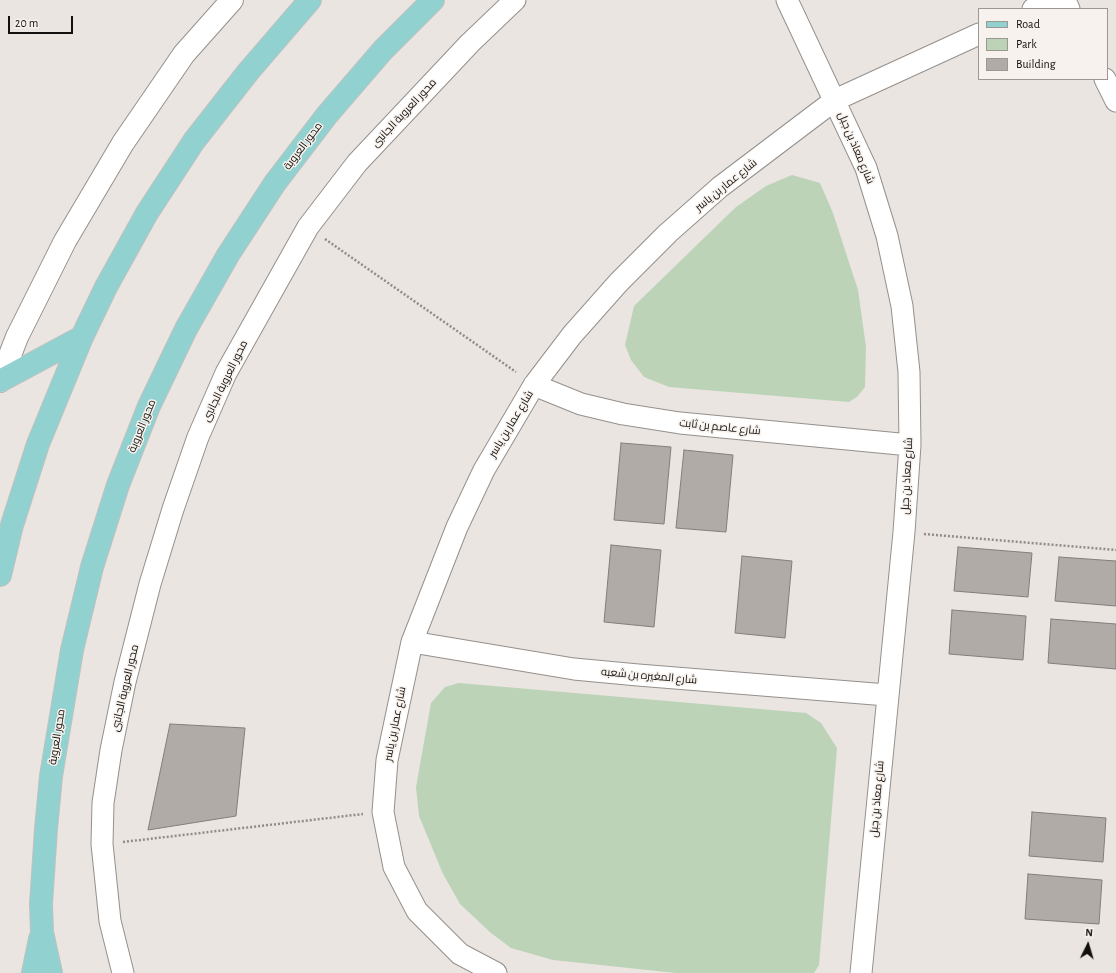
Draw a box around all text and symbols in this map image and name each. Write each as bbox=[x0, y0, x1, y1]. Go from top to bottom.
scale bar bbox=[10, 8, 75, 34]
legend bbox=[978, 8, 1108, 80]
text: 20 m bbox=[15, 17, 38, 29]
text: Road bbox=[1016, 18, 1040, 30]
text: Park bbox=[1016, 38, 1037, 50]
text: Building bbox=[1016, 58, 1056, 70]
street label: محور العروبة الجانبى bbox=[369, 76, 439, 150]
street label: شارع معاذ بن جبل bbox=[835, 110, 877, 186]
street label: محور العروبة bbox=[281, 120, 325, 172]
street label: شارع عمار بن ياسر bbox=[692, 156, 760, 214]
street label: محور العروبة الجانبى bbox=[200, 338, 250, 424]
street label: شارع عمار بن ياسر bbox=[486, 388, 536, 460]
street label: محور العروبة bbox=[125, 397, 159, 455]
street label: شارع عاصم بن ثابت bbox=[679, 416, 761, 438]
street label: شارع معاذ بن جبل bbox=[898, 437, 916, 515]
street label: محور العروبة الجانبى bbox=[109, 643, 141, 733]
street label: شارع المغيره بن شعبه bbox=[600, 665, 698, 687]
street label: شارع عمار بن ياسر bbox=[381, 686, 409, 762]
street label: محور العروبة bbox=[46, 708, 68, 766]
street label: شارع معاذ بن جبل bbox=[867, 760, 887, 838]
north arrow bbox=[1068, 925, 1108, 965]
text: N bbox=[1085, 927, 1093, 938]

